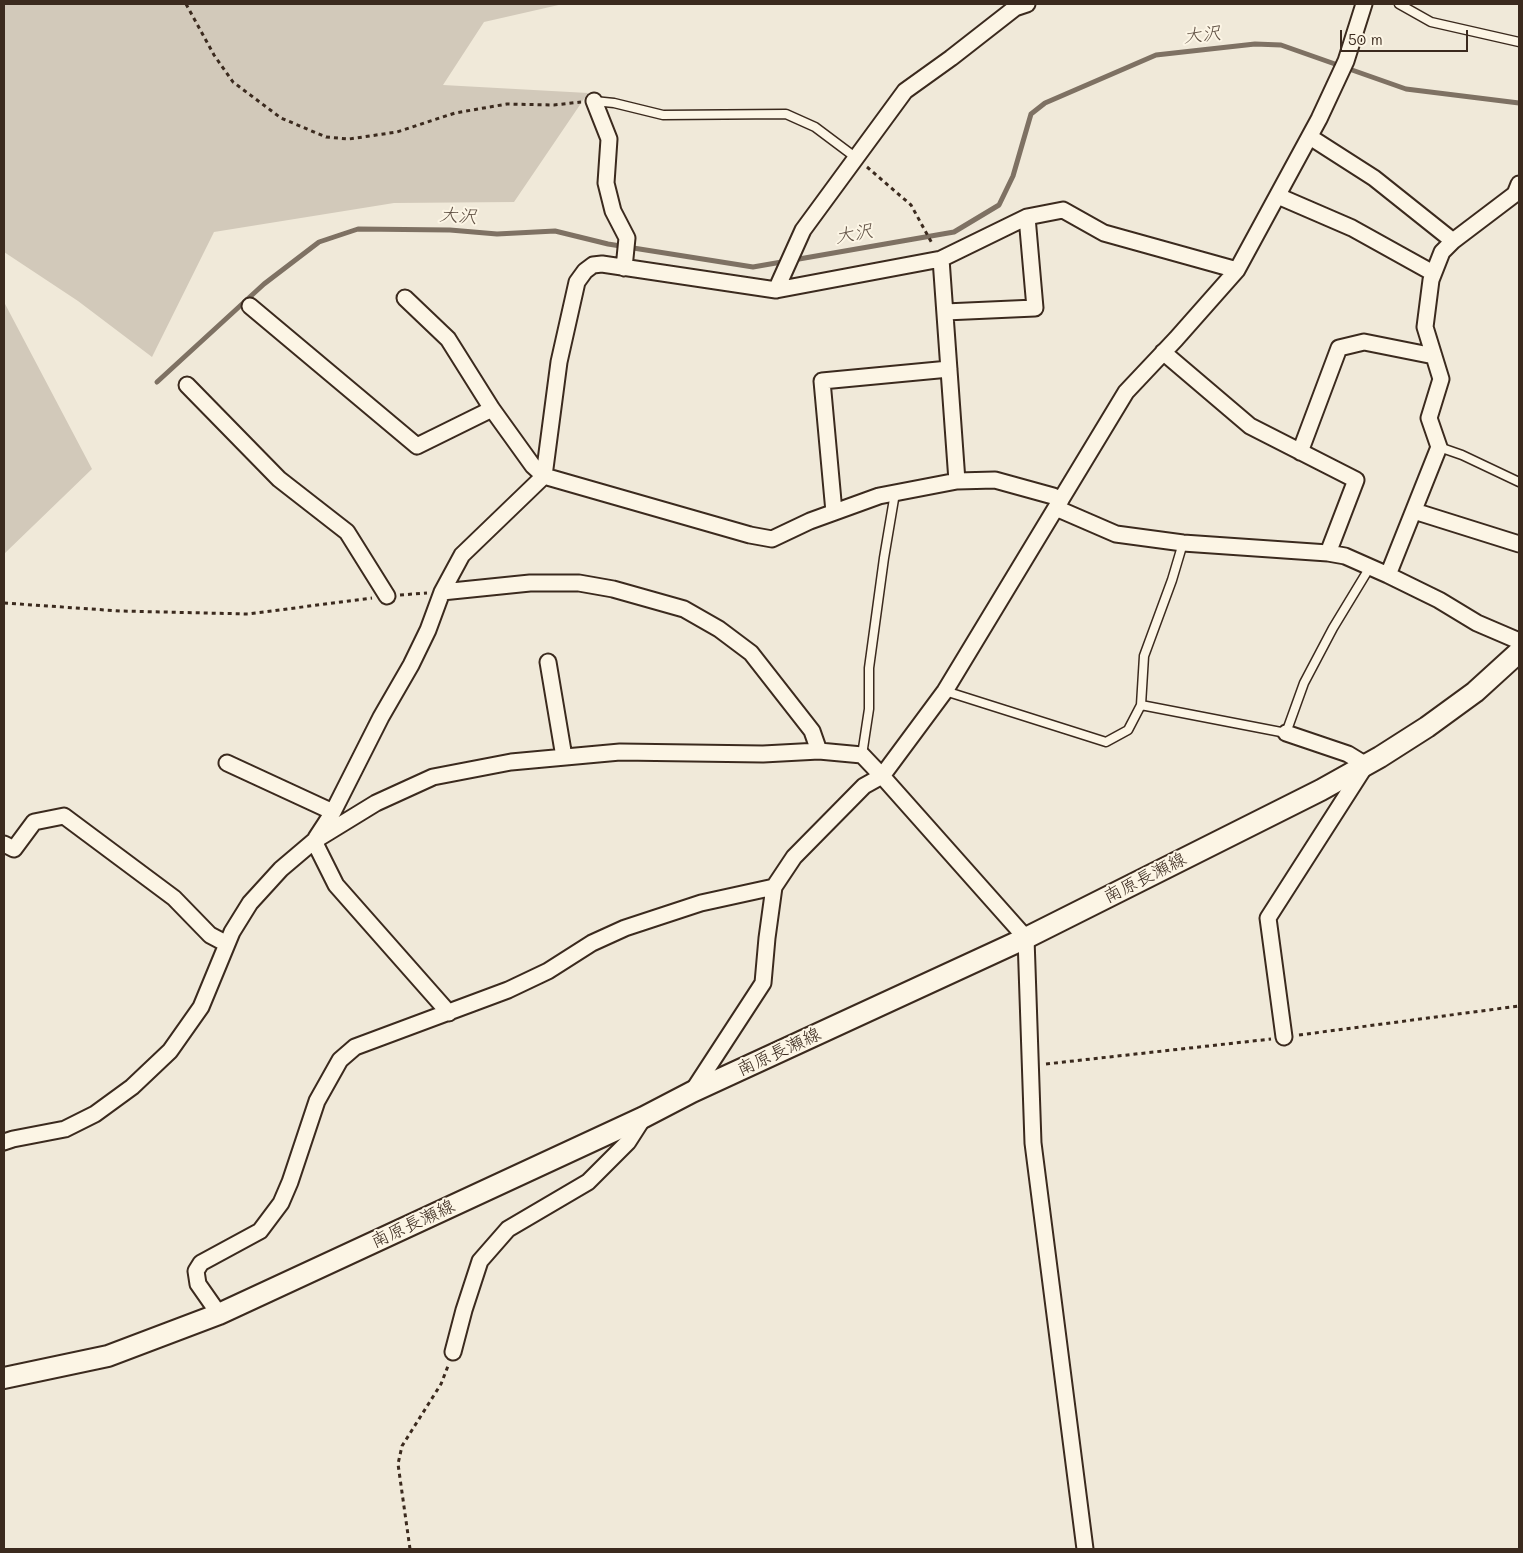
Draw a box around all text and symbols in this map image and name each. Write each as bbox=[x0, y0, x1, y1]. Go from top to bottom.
scale bar bbox=[1343, 20, 1470, 52]
water label: 大沢 bbox=[1182, 22, 1222, 48]
text: 50 m bbox=[1348, 29, 1383, 49]
water label: 大沢 bbox=[438, 203, 478, 229]
water label: 大沢 bbox=[833, 219, 875, 249]
street label: 南原長瀬線 bbox=[1100, 848, 1190, 908]
street label: 南原長瀬線 bbox=[734, 1023, 824, 1081]
street label: 南原長瀬線 bbox=[368, 1195, 458, 1253]

